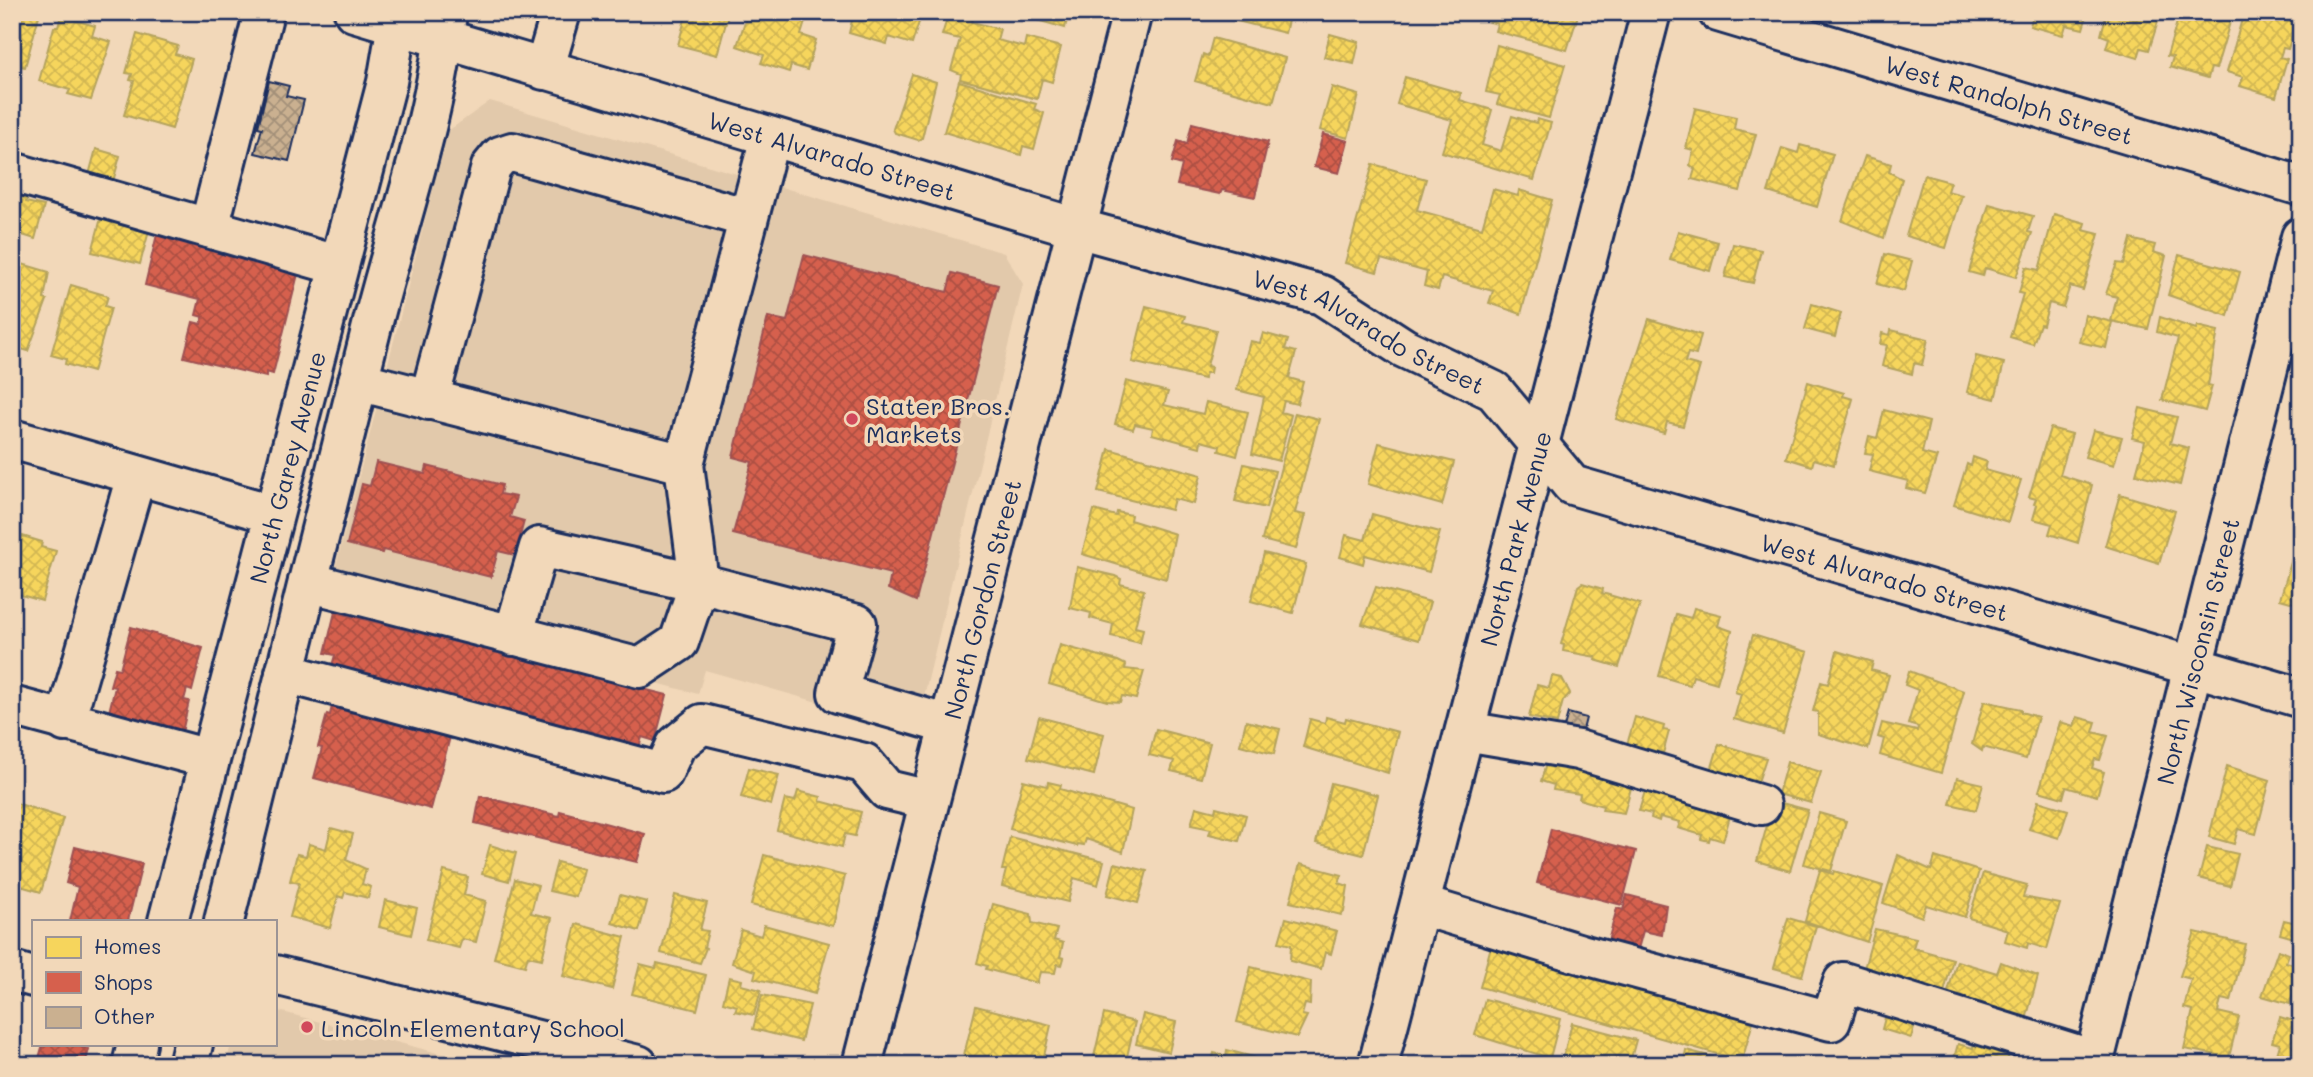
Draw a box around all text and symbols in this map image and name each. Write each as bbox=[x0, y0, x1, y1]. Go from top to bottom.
street label: West Randolph Street bbox=[1882, 47, 2137, 151]
street label: West Alvarado Street bbox=[705, 103, 960, 206]
street label: West Alvarado Street bbox=[1249, 261, 1490, 400]
street label: North Garey Avenue bbox=[241, 348, 332, 587]
place label: Stater Bros. Markets bbox=[866, 390, 1010, 449]
marker: Stater Bros. Markets bbox=[844, 411, 860, 427]
street label: North Park Avenue bbox=[1472, 428, 1557, 649]
street label: North Gordon Street bbox=[936, 476, 1027, 722]
street label: North Wisconsin Street bbox=[2149, 514, 2245, 788]
street label: West Alvarado Street bbox=[1757, 526, 2012, 627]
legend bbox=[32, 920, 276, 1046]
text: Homes bbox=[94, 932, 161, 959]
text: Shops bbox=[94, 968, 153, 995]
text: Other bbox=[94, 1002, 155, 1029]
place label: Lincoln Elementary School bbox=[321, 1012, 625, 1043]
marker: Lincoln Elementary School bbox=[299, 1019, 315, 1035]

